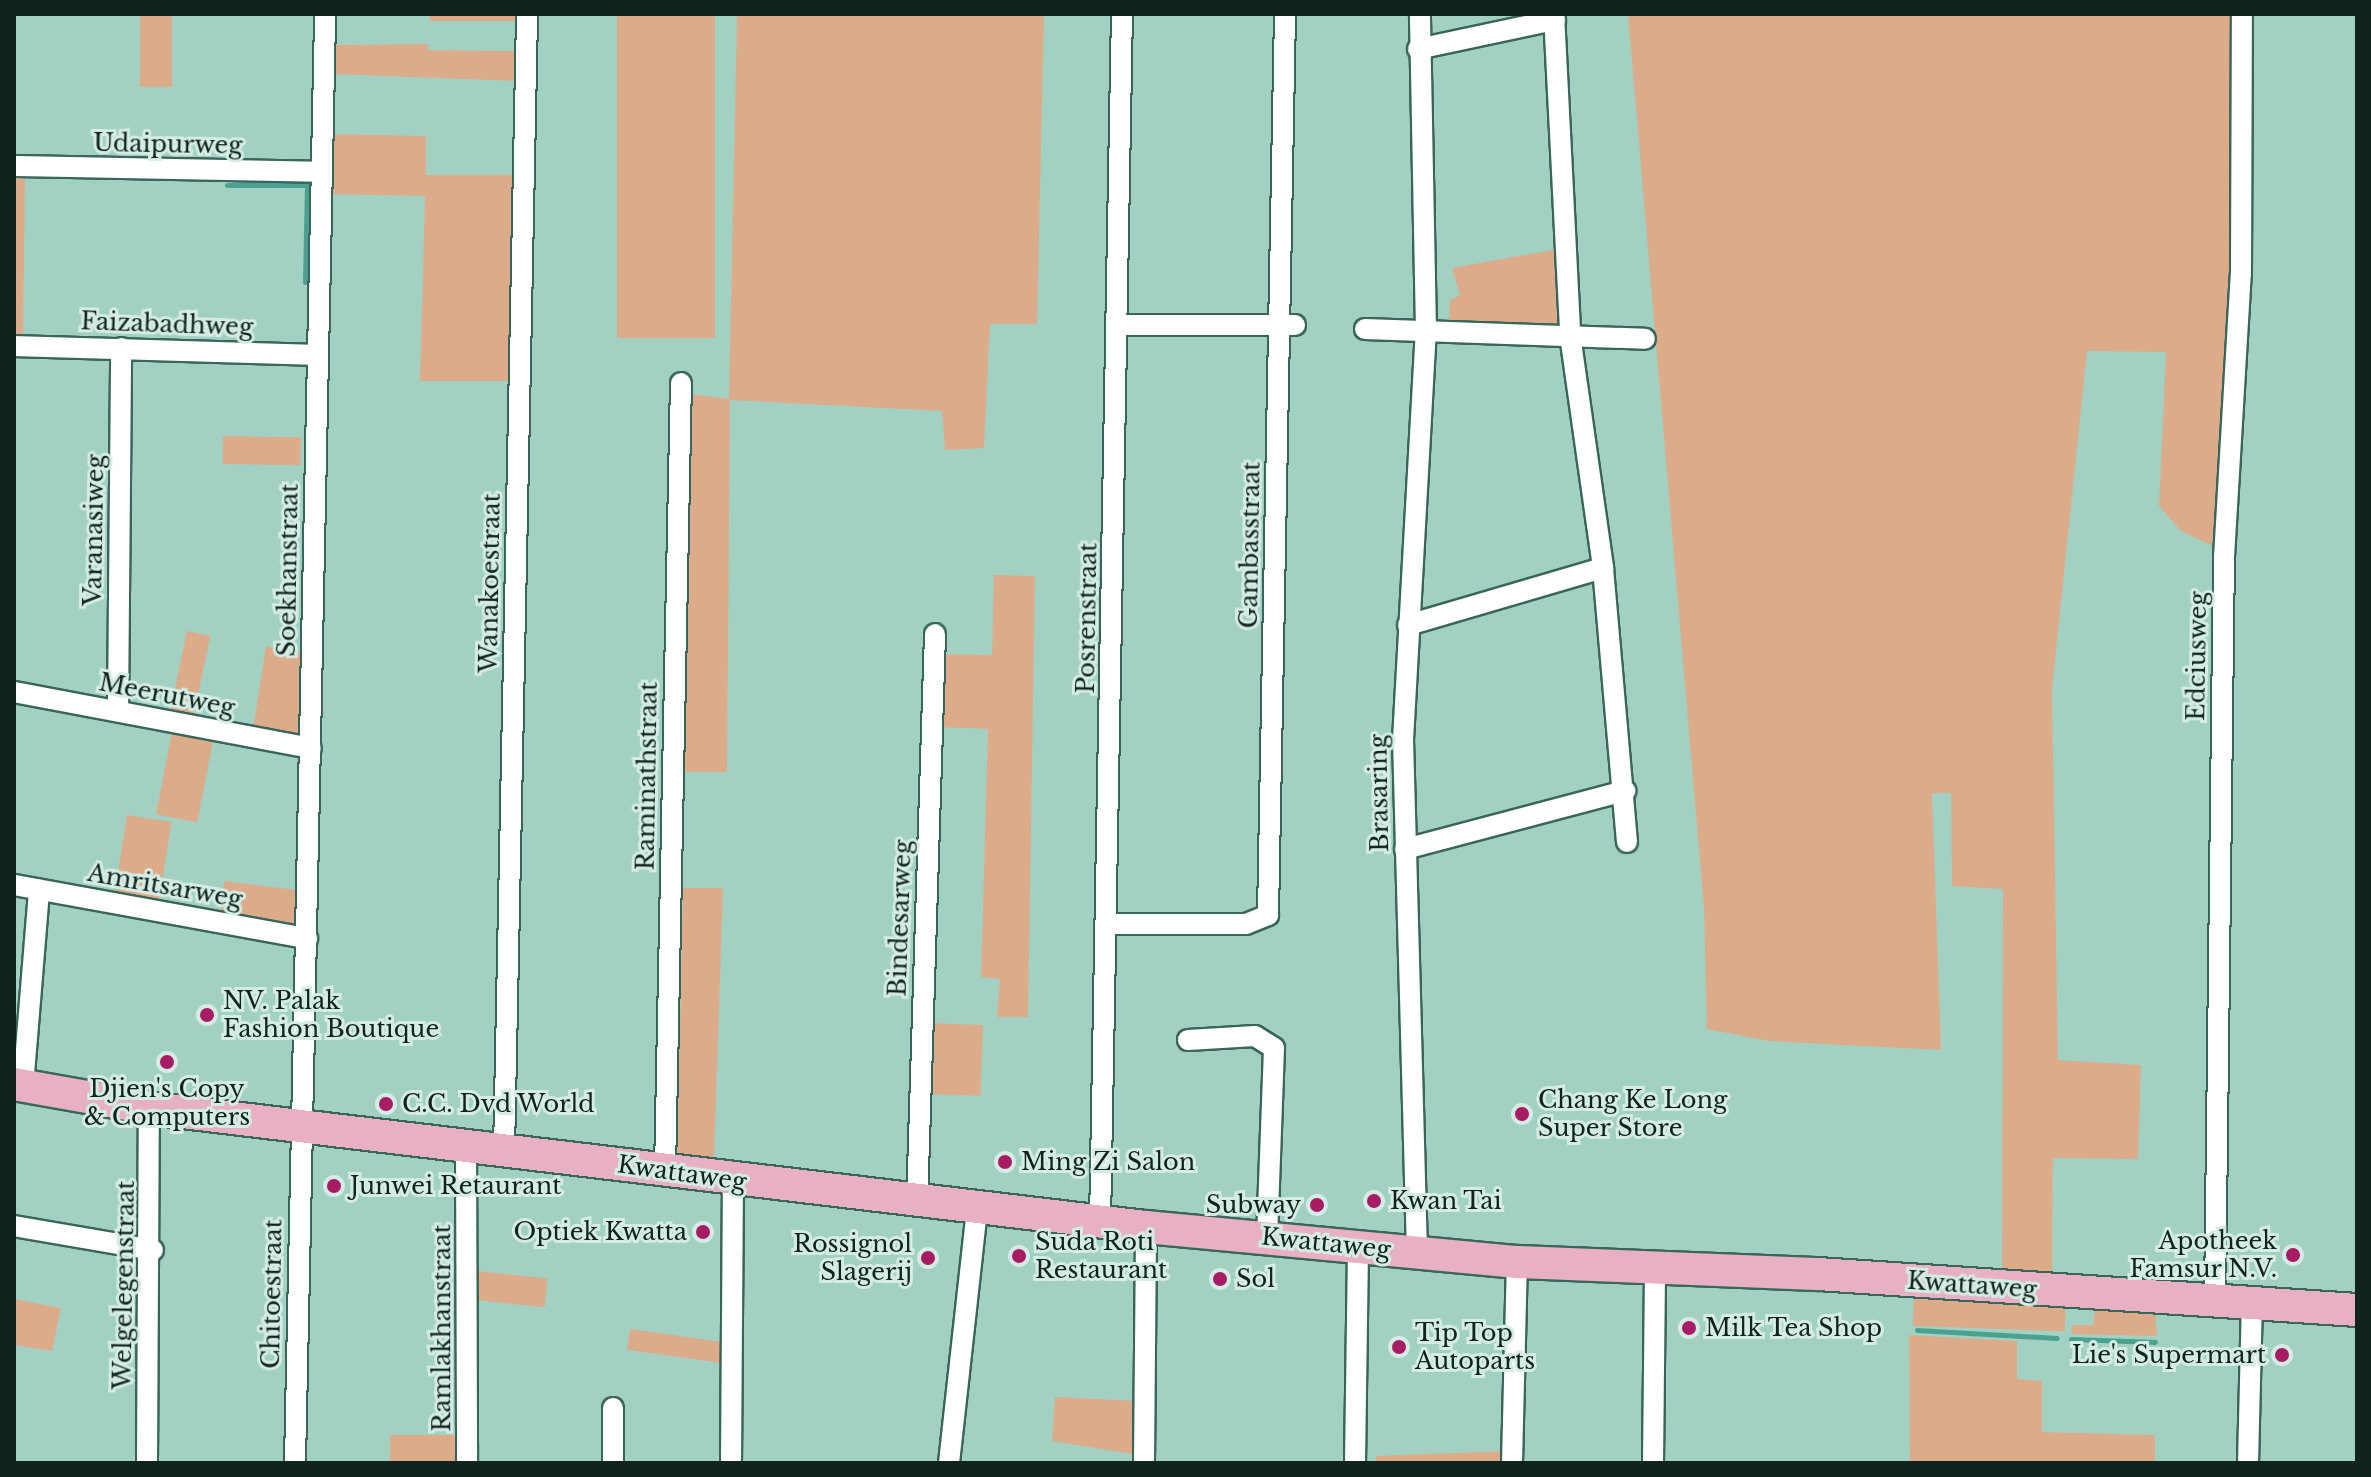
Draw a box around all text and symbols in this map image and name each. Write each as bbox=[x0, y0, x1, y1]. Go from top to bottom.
street label: Udaipurweg bbox=[93, 128, 243, 160]
street label: Faizabadhweg bbox=[80, 307, 254, 341]
street label: Varanasiweg bbox=[78, 454, 110, 606]
street label: Gambasstraat bbox=[1234, 461, 1266, 629]
street label: Soekhanstraat bbox=[272, 483, 304, 657]
street label: Wanakoestraat bbox=[474, 493, 506, 673]
street label: Posrenstraat bbox=[1071, 542, 1103, 694]
street label: Edciusweg bbox=[2181, 591, 2213, 721]
street label: Meerutweg bbox=[97, 668, 237, 722]
street label: Raminathstraat bbox=[631, 681, 663, 871]
street label: Brasaring bbox=[1364, 734, 1394, 852]
street label: Bindesarweg bbox=[883, 839, 917, 997]
street label: Amritsarweg bbox=[85, 858, 245, 914]
place label: NV. Palak Fashion Boutique bbox=[223, 987, 439, 1043]
marker: NV. Palak Fashion Boutique bbox=[198, 1006, 216, 1024]
marker: Djien's Copy & Computers bbox=[158, 1053, 176, 1071]
place label: Djien's Copy & Computers bbox=[84, 1075, 250, 1131]
place label: Chang Ke Long Super Store bbox=[1538, 1086, 1728, 1142]
place label: C.C. Dvd World bbox=[402, 1090, 595, 1118]
marker: C.C. Dvd World bbox=[377, 1095, 395, 1113]
marker: Chang Ke Long Super Store bbox=[1513, 1105, 1531, 1123]
place label: Ming Zi Salon bbox=[1021, 1148, 1196, 1176]
street label: Kwattaweg bbox=[616, 1150, 748, 1196]
marker: Ming Zi Salon bbox=[996, 1153, 1014, 1171]
place label: Junwei Retaurant bbox=[350, 1172, 561, 1200]
marker: Junwei Retaurant bbox=[325, 1177, 343, 1195]
street label: Welgelegenstraat bbox=[108, 1180, 140, 1390]
place label: Kwan Tai bbox=[1390, 1187, 1502, 1215]
place label: Subway bbox=[1206, 1191, 1301, 1219]
marker: Kwan Tai bbox=[1365, 1192, 1383, 1210]
marker: Subway bbox=[1308, 1196, 1326, 1214]
place label: Optiek Kwatta bbox=[513, 1218, 687, 1246]
street label: Chitoestraat bbox=[256, 1219, 288, 1369]
street label: Kwattaweg bbox=[1260, 1222, 1392, 1264]
marker: Optiek Kwatta bbox=[694, 1223, 712, 1241]
street label: Ramlakhanstraat bbox=[428, 1224, 456, 1432]
place label: Apotheek Famsur N.V. bbox=[2129, 1227, 2277, 1283]
place label: Suda Roti Restaurant bbox=[1035, 1228, 1167, 1284]
place label: Rossignol Slagerij bbox=[793, 1230, 912, 1286]
marker: Apotheek Famsur N.V. bbox=[2284, 1246, 2302, 1264]
marker: Suda Roti Restaurant bbox=[1010, 1247, 1028, 1265]
marker: Rossignol Slagerij bbox=[919, 1249, 937, 1267]
place label: Sol bbox=[1236, 1265, 1275, 1293]
street label: Kwattaweg bbox=[1906, 1266, 2038, 1304]
marker: Sol bbox=[1211, 1270, 1229, 1288]
place label: Milk Tea Shop bbox=[1705, 1314, 1883, 1342]
place label: Tip Top Autoparts bbox=[1415, 1319, 1535, 1375]
marker: Milk Tea Shop bbox=[1680, 1319, 1698, 1337]
marker: Tip Top Autoparts bbox=[1390, 1338, 1408, 1356]
place label: Lie's Supermart bbox=[2072, 1341, 2266, 1369]
marker: Lie's Supermart bbox=[2273, 1346, 2291, 1364]

